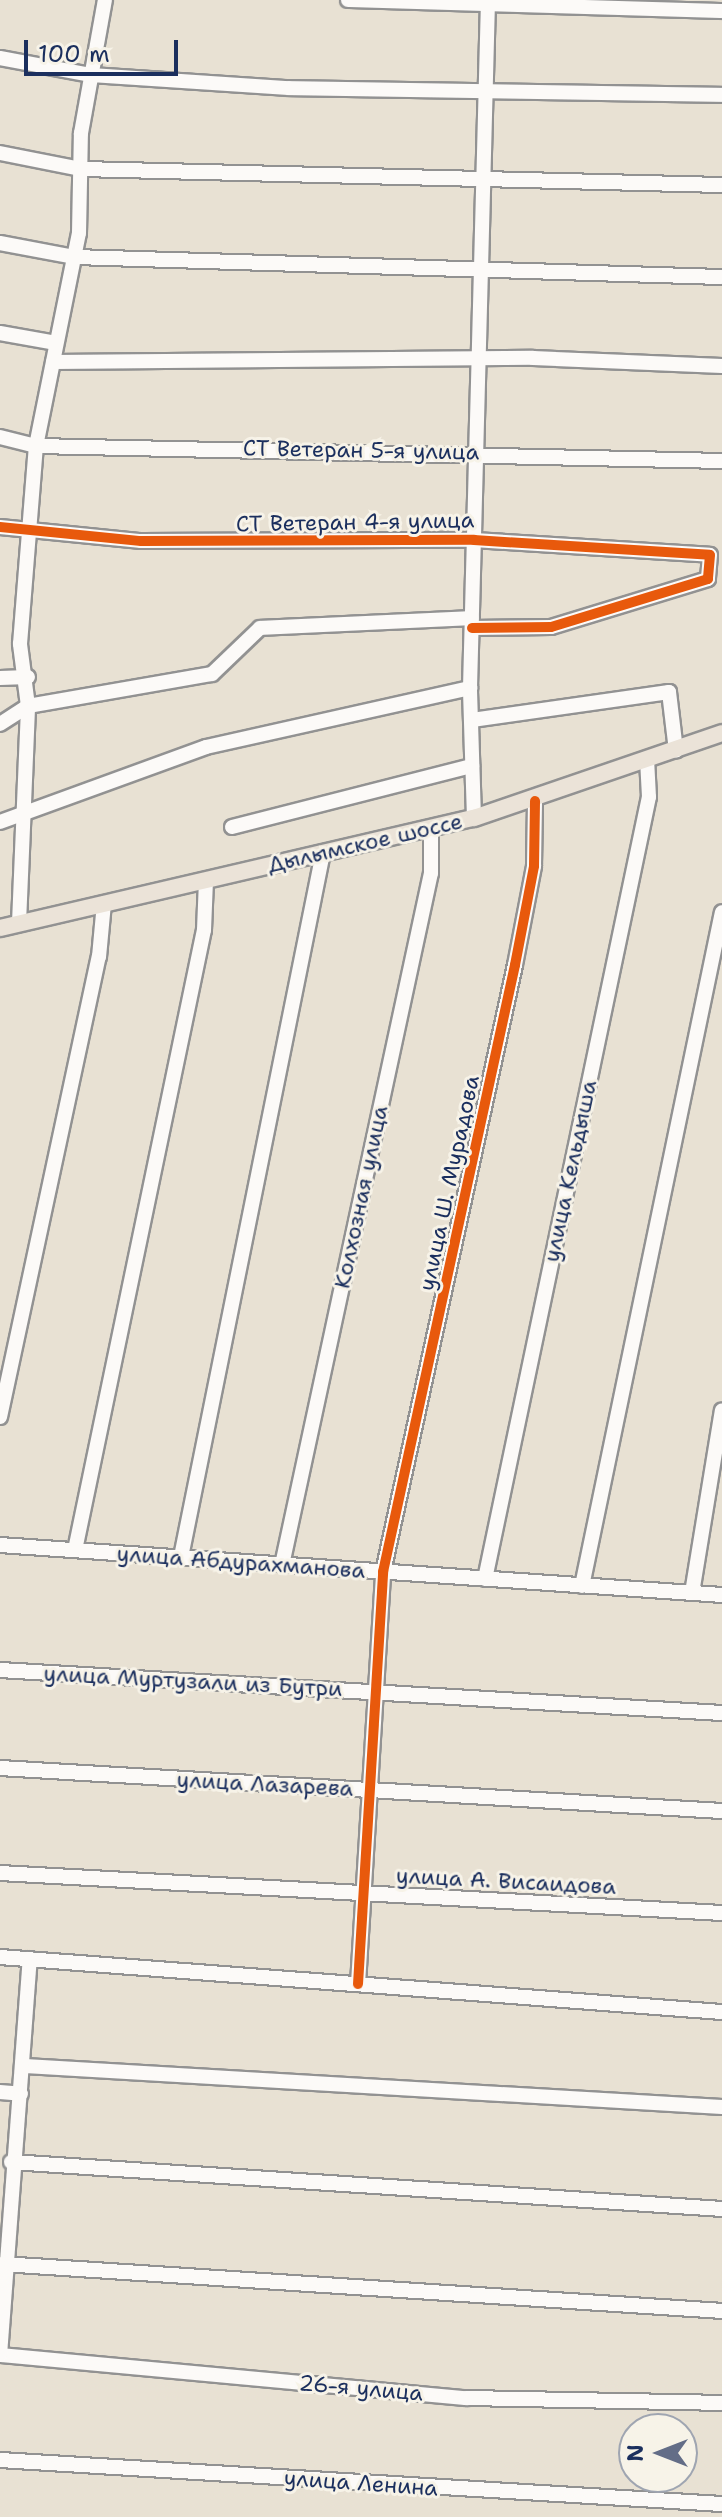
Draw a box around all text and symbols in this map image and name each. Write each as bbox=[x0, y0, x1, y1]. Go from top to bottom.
scale bar bbox=[28, 24, 182, 74]
text: 100 m bbox=[38, 38, 110, 70]
street label: СТ Ветеран 5-я улица bbox=[243, 435, 479, 465]
street label: СТ Ветеран 4-я улица bbox=[236, 507, 474, 537]
street label: Дылымское шоссе bbox=[265, 808, 465, 878]
street label: улица Ш. Мурадова bbox=[413, 1073, 485, 1293]
street label: улица Кельдыша bbox=[538, 1078, 602, 1264]
street label: Колхозная улица bbox=[329, 1103, 393, 1291]
street label: улица Абдурахманова bbox=[116, 1540, 366, 1584]
street label: улица Муртузали из Бутри bbox=[43, 1660, 343, 1702]
street label: улица Лазарева bbox=[176, 1766, 354, 1802]
street label: улица А. Висаидова bbox=[395, 1862, 617, 1900]
street label: 26-я улица bbox=[298, 2369, 424, 2407]
north arrow bbox=[618, 2413, 698, 2493]
text: N bbox=[621, 2444, 650, 2462]
street label: улица Ленина bbox=[283, 2464, 439, 2502]

